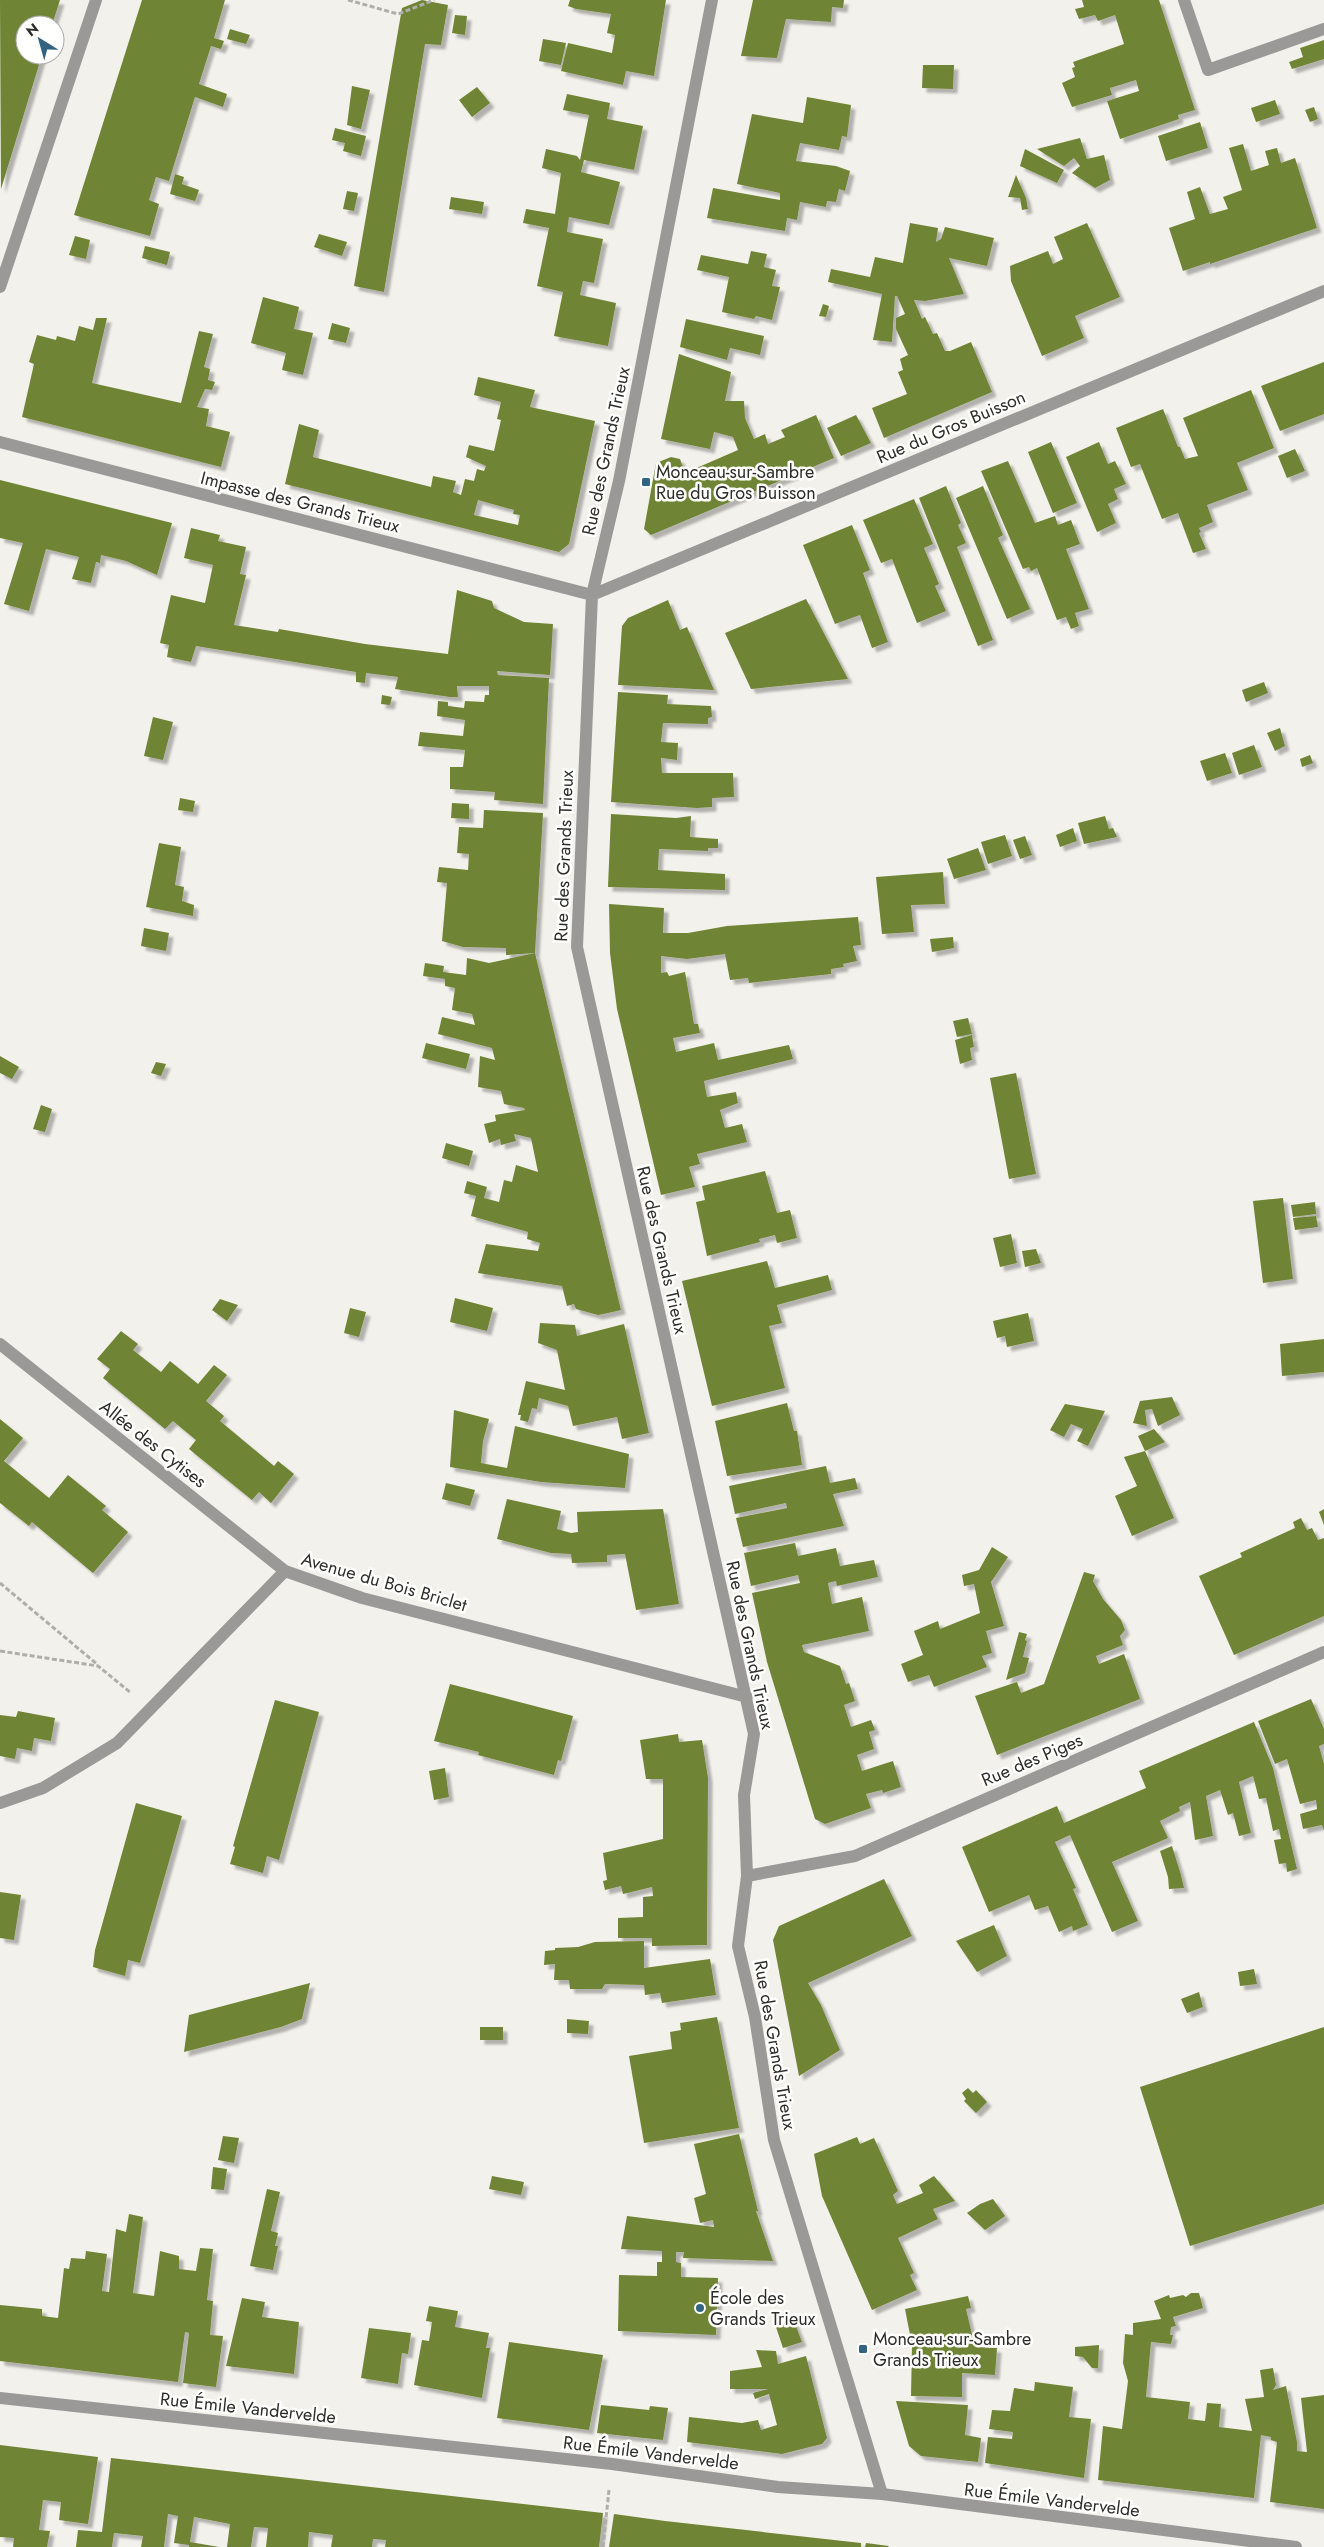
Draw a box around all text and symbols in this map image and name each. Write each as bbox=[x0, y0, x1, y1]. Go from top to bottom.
north arrow bbox=[15, 15, 65, 65]
text: N bbox=[22, 18, 43, 41]
street label: Rue des Grands Trieux bbox=[575, 364, 637, 538]
street label: Rue du Gros Buisson bbox=[872, 384, 1030, 470]
place label: Monceau-sur-Sambre Rue du Gros Buisson bbox=[656, 459, 816, 506]
street label: Impasse des Grands Trieux bbox=[198, 465, 403, 539]
marker: Monceau-sur-Sambre Rue du Gros Buisson bbox=[640, 476, 652, 488]
street label: Rue des Grands Trieux bbox=[548, 769, 580, 942]
street label: Rue des Grands Trieux bbox=[630, 1163, 694, 1337]
street label: Allée des Cytises bbox=[94, 1394, 212, 1494]
street label: Avenue du Bois Briclet bbox=[298, 1546, 470, 1618]
street label: Rue des Grands Trieux bbox=[719, 1558, 781, 1732]
street label: Rue des Piges bbox=[977, 1727, 1087, 1793]
street label: Rue des Grands Trieux bbox=[747, 1958, 803, 2132]
place label: École des Grands Trieux bbox=[710, 2285, 816, 2332]
marker: École des Grands Trieux bbox=[694, 2302, 706, 2314]
place label: Monceau-sur-Sambre Grands Trieux bbox=[873, 2326, 1031, 2373]
marker: Monceau-sur-Sambre Grands Trieux bbox=[857, 2343, 869, 2355]
street label: Rue Émile Vandervelde bbox=[159, 2386, 337, 2430]
street label: Rue Émile Vandervelde bbox=[562, 2429, 740, 2477]
street label: Rue Émile Vandervelde bbox=[963, 2476, 1141, 2524]

